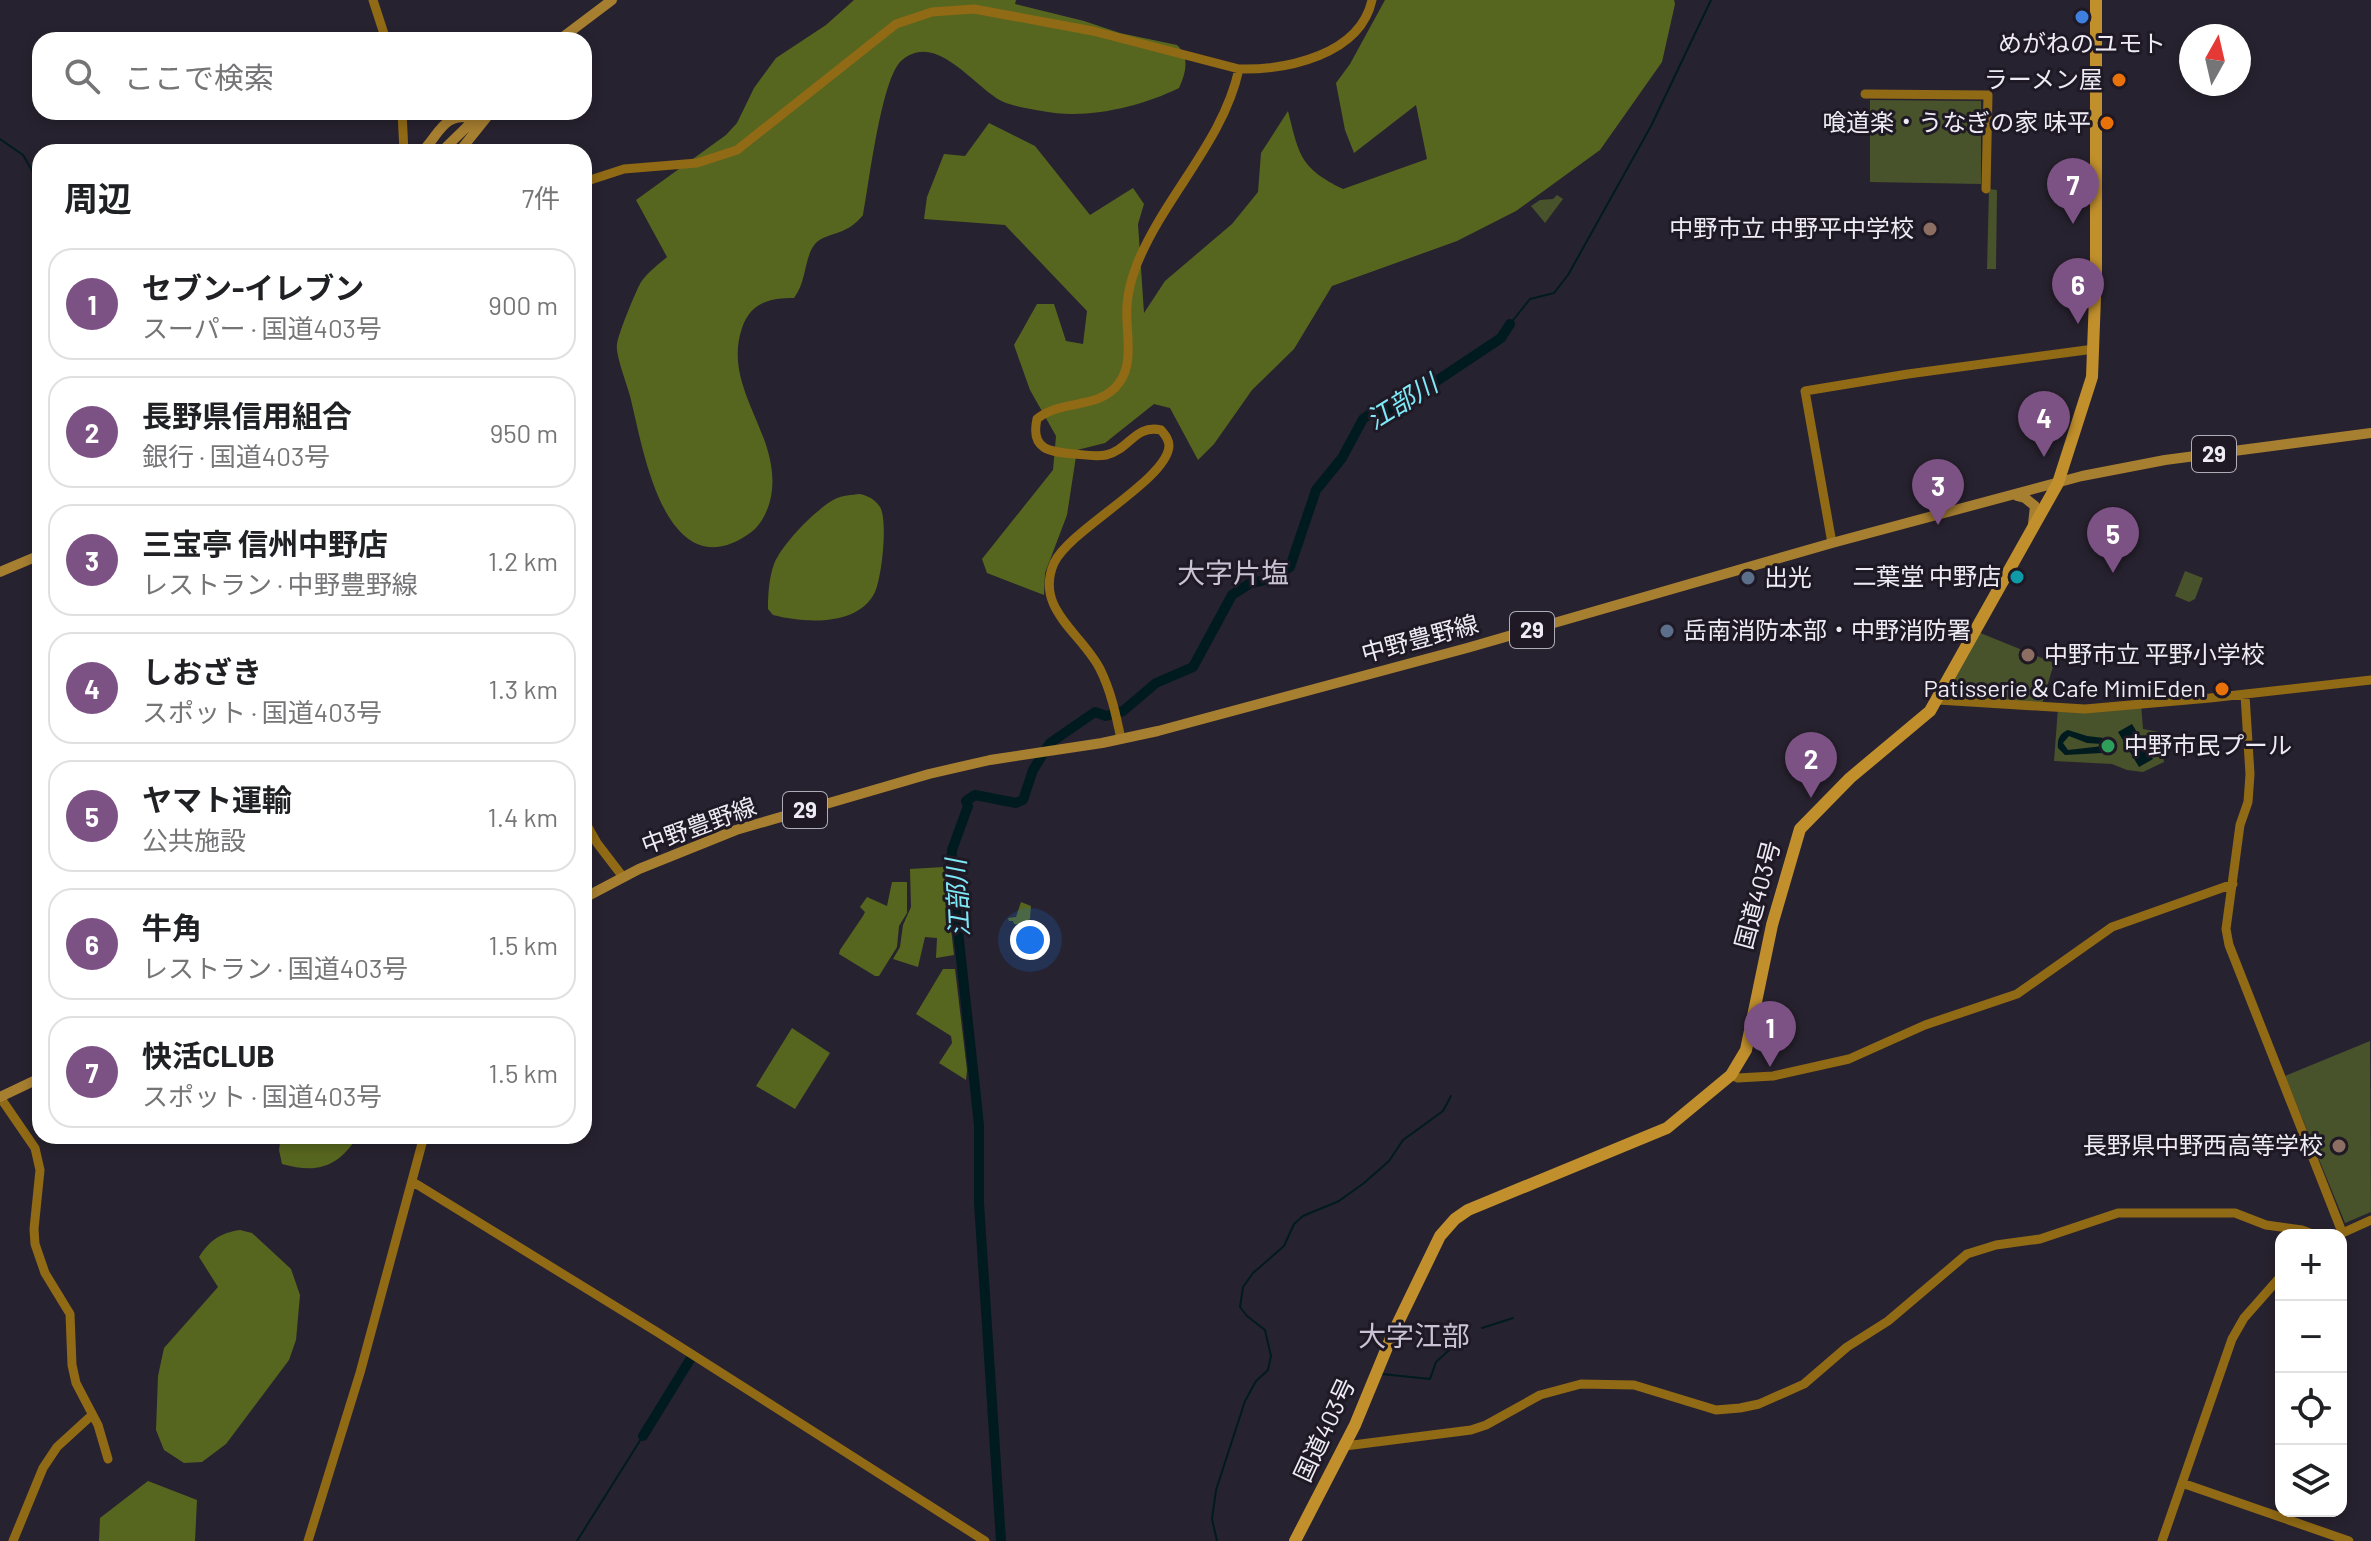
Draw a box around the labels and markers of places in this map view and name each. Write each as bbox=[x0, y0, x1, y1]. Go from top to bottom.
marker: めがねのユモト bbox=[2073, 8, 2091, 26]
place label: めがねのユモト bbox=[1998, 28, 2166, 57]
place label: ラーメン屋 bbox=[1984, 64, 2103, 93]
marker: ラーメン屋 bbox=[2110, 71, 2128, 89]
place label: 喰道楽・うなぎの家 味平 bbox=[1822, 107, 2091, 136]
marker: 喰道楽・うなぎの家 味平 bbox=[2098, 114, 2116, 132]
pin: 7 bbox=[2047, 158, 2099, 224]
place label: 中野市立 中野平中学校 bbox=[1669, 213, 1914, 242]
marker: 中野市立 中野平中学校 bbox=[1921, 220, 1939, 238]
pin: 6 bbox=[2052, 258, 2104, 324]
pin: 4 bbox=[2018, 391, 2070, 457]
pin: 3 bbox=[1912, 459, 1964, 525]
pin: 5 bbox=[2087, 507, 2139, 573]
place label: 二葉堂 中野店 bbox=[1852, 561, 2001, 590]
place label: 出光 bbox=[1764, 562, 1812, 591]
marker: 二葉堂 中野店 bbox=[2008, 568, 2026, 586]
marker: 出光 bbox=[1739, 569, 1757, 587]
place label: 岳南消防本部・中野消防署 bbox=[1683, 615, 1971, 644]
marker: 岳南消防本部・中野消防署 bbox=[1658, 622, 1676, 640]
place label: 中野市立 平野小学校 bbox=[2044, 639, 2265, 668]
marker: 中野市立 平野小学校 bbox=[2019, 646, 2037, 664]
place label: Patisserie＆Cafe MimiEden bbox=[1923, 673, 2206, 702]
marker: Patisserie＆Cafe MimiEden bbox=[2213, 680, 2231, 698]
place label: 中野市民プール bbox=[2124, 730, 2292, 759]
pin: 2 bbox=[1785, 732, 1837, 798]
marker: 中野市民プール bbox=[2099, 737, 2117, 755]
pin: 1 bbox=[1744, 1001, 1796, 1067]
place label: 長野県中野西高等学校 bbox=[2083, 1130, 2323, 1159]
marker: 長野県中野西高等学校 bbox=[2330, 1137, 2348, 1155]

